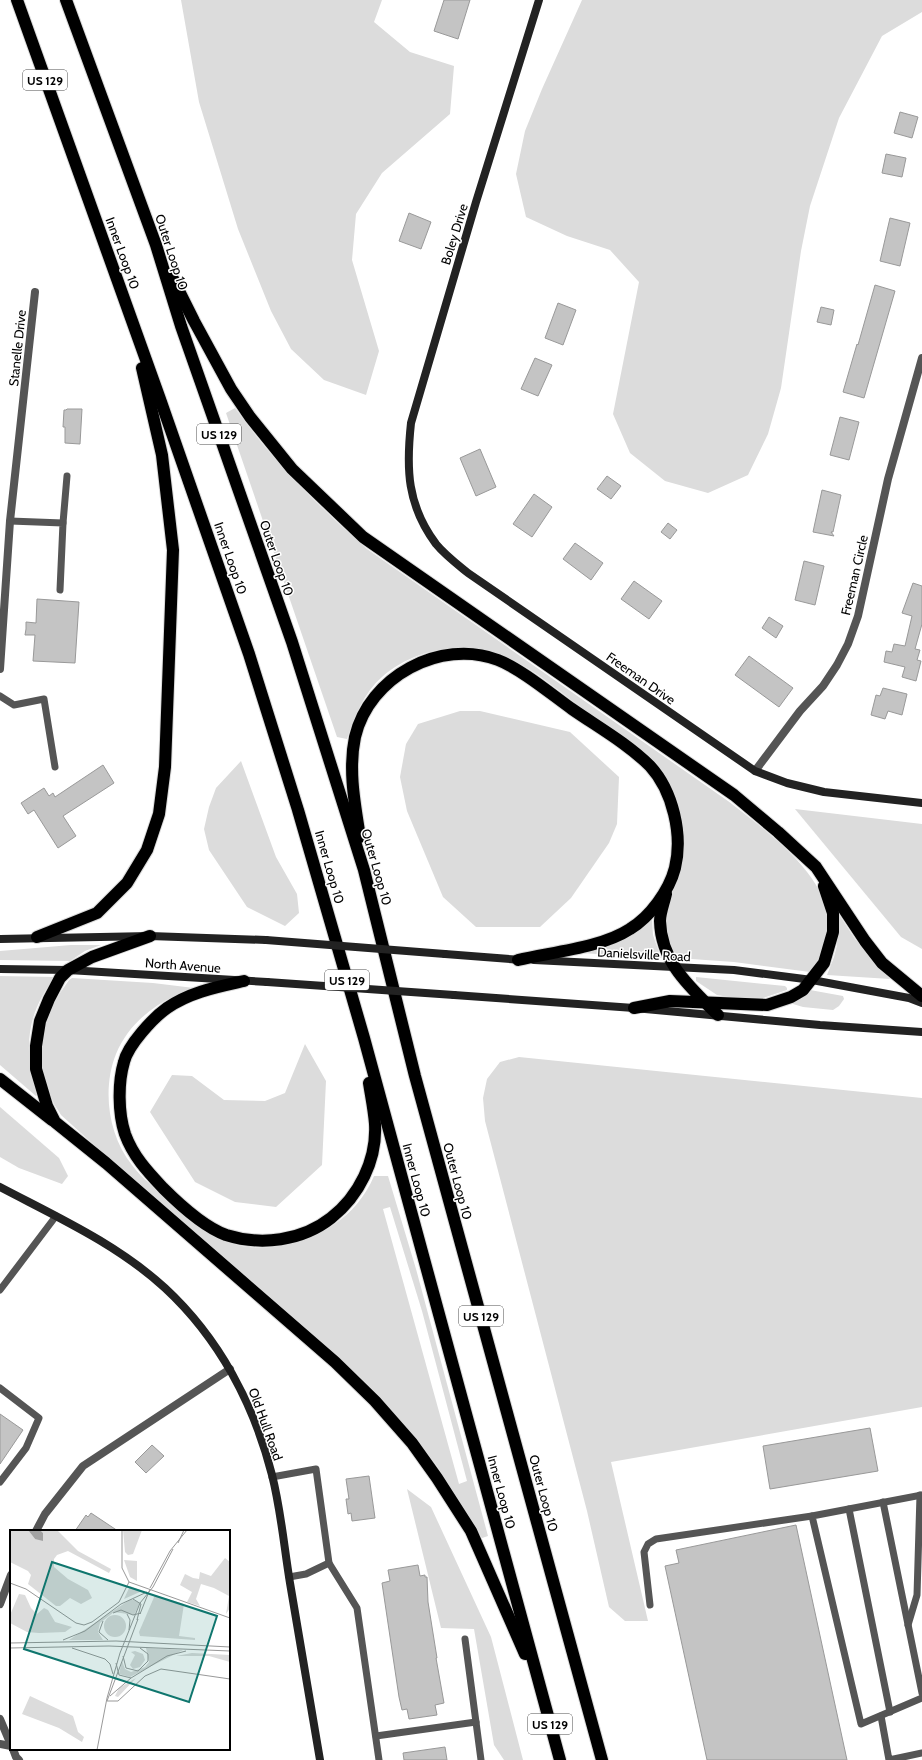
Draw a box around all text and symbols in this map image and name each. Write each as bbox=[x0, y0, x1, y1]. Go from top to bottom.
road number: US 129 bbox=[23, 70, 67, 90]
street label: Boley Drive bbox=[437, 201, 471, 267]
street label: Outer Loop 10 bbox=[152, 212, 192, 292]
street label: Inner Loop 10 bbox=[103, 215, 143, 291]
street label: Stanelle Drive bbox=[5, 309, 29, 387]
road number: US 129 bbox=[197, 424, 241, 444]
street label: Outer Loop 10 bbox=[257, 518, 297, 598]
street label: Inner Loop 10 bbox=[211, 520, 251, 596]
street label: Freeman Circle bbox=[837, 533, 871, 617]
street label: Freeman Drive bbox=[603, 648, 679, 708]
street label: Outer Loop 10 bbox=[358, 827, 396, 907]
street label: Inner Loop 10 bbox=[312, 828, 348, 906]
street label: Danielsville Road bbox=[597, 944, 691, 964]
street label: North Avenue bbox=[145, 954, 222, 976]
road number: US 129 bbox=[325, 970, 369, 990]
street label: Inner Loop 10 bbox=[399, 1141, 435, 1219]
street label: Outer Loop 10 bbox=[440, 1141, 476, 1221]
road number: US 129 bbox=[459, 1306, 503, 1326]
street label: Old Hull Road bbox=[245, 1385, 287, 1463]
street label: Inner Loop 10 bbox=[484, 1453, 520, 1531]
street label: Outer Loop 10 bbox=[526, 1453, 562, 1533]
inset map bbox=[10, 1530, 230, 1750]
road number: US 129 bbox=[528, 1714, 572, 1734]

